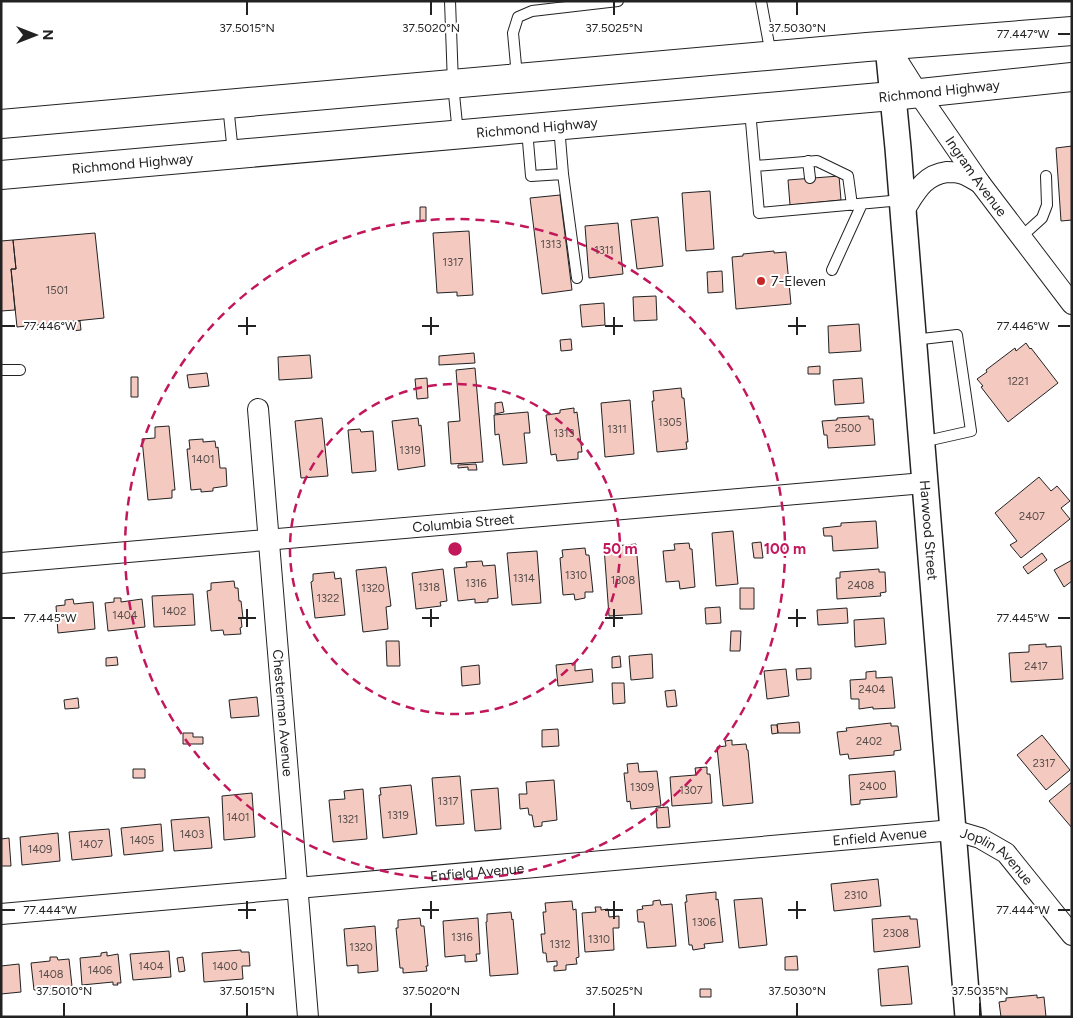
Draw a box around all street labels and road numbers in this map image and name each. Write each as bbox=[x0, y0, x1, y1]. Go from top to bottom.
street label: Richmond Highway bbox=[878, 76, 1001, 106]
street label: Richmond Highway bbox=[475, 114, 599, 141]
street label: Ingram Avenue bbox=[942, 133, 1011, 220]
street label: Richmond Highway bbox=[71, 149, 195, 177]
street label: Harwood Street bbox=[916, 480, 941, 581]
street label: Columbia Street bbox=[412, 510, 515, 536]
street label: Chesterman Avenue bbox=[269, 649, 297, 778]
street label: Enfield Avenue bbox=[832, 824, 928, 849]
street label: Joplin Avenue bbox=[958, 824, 1037, 889]
street label: Enfield Avenue bbox=[429, 859, 525, 885]

